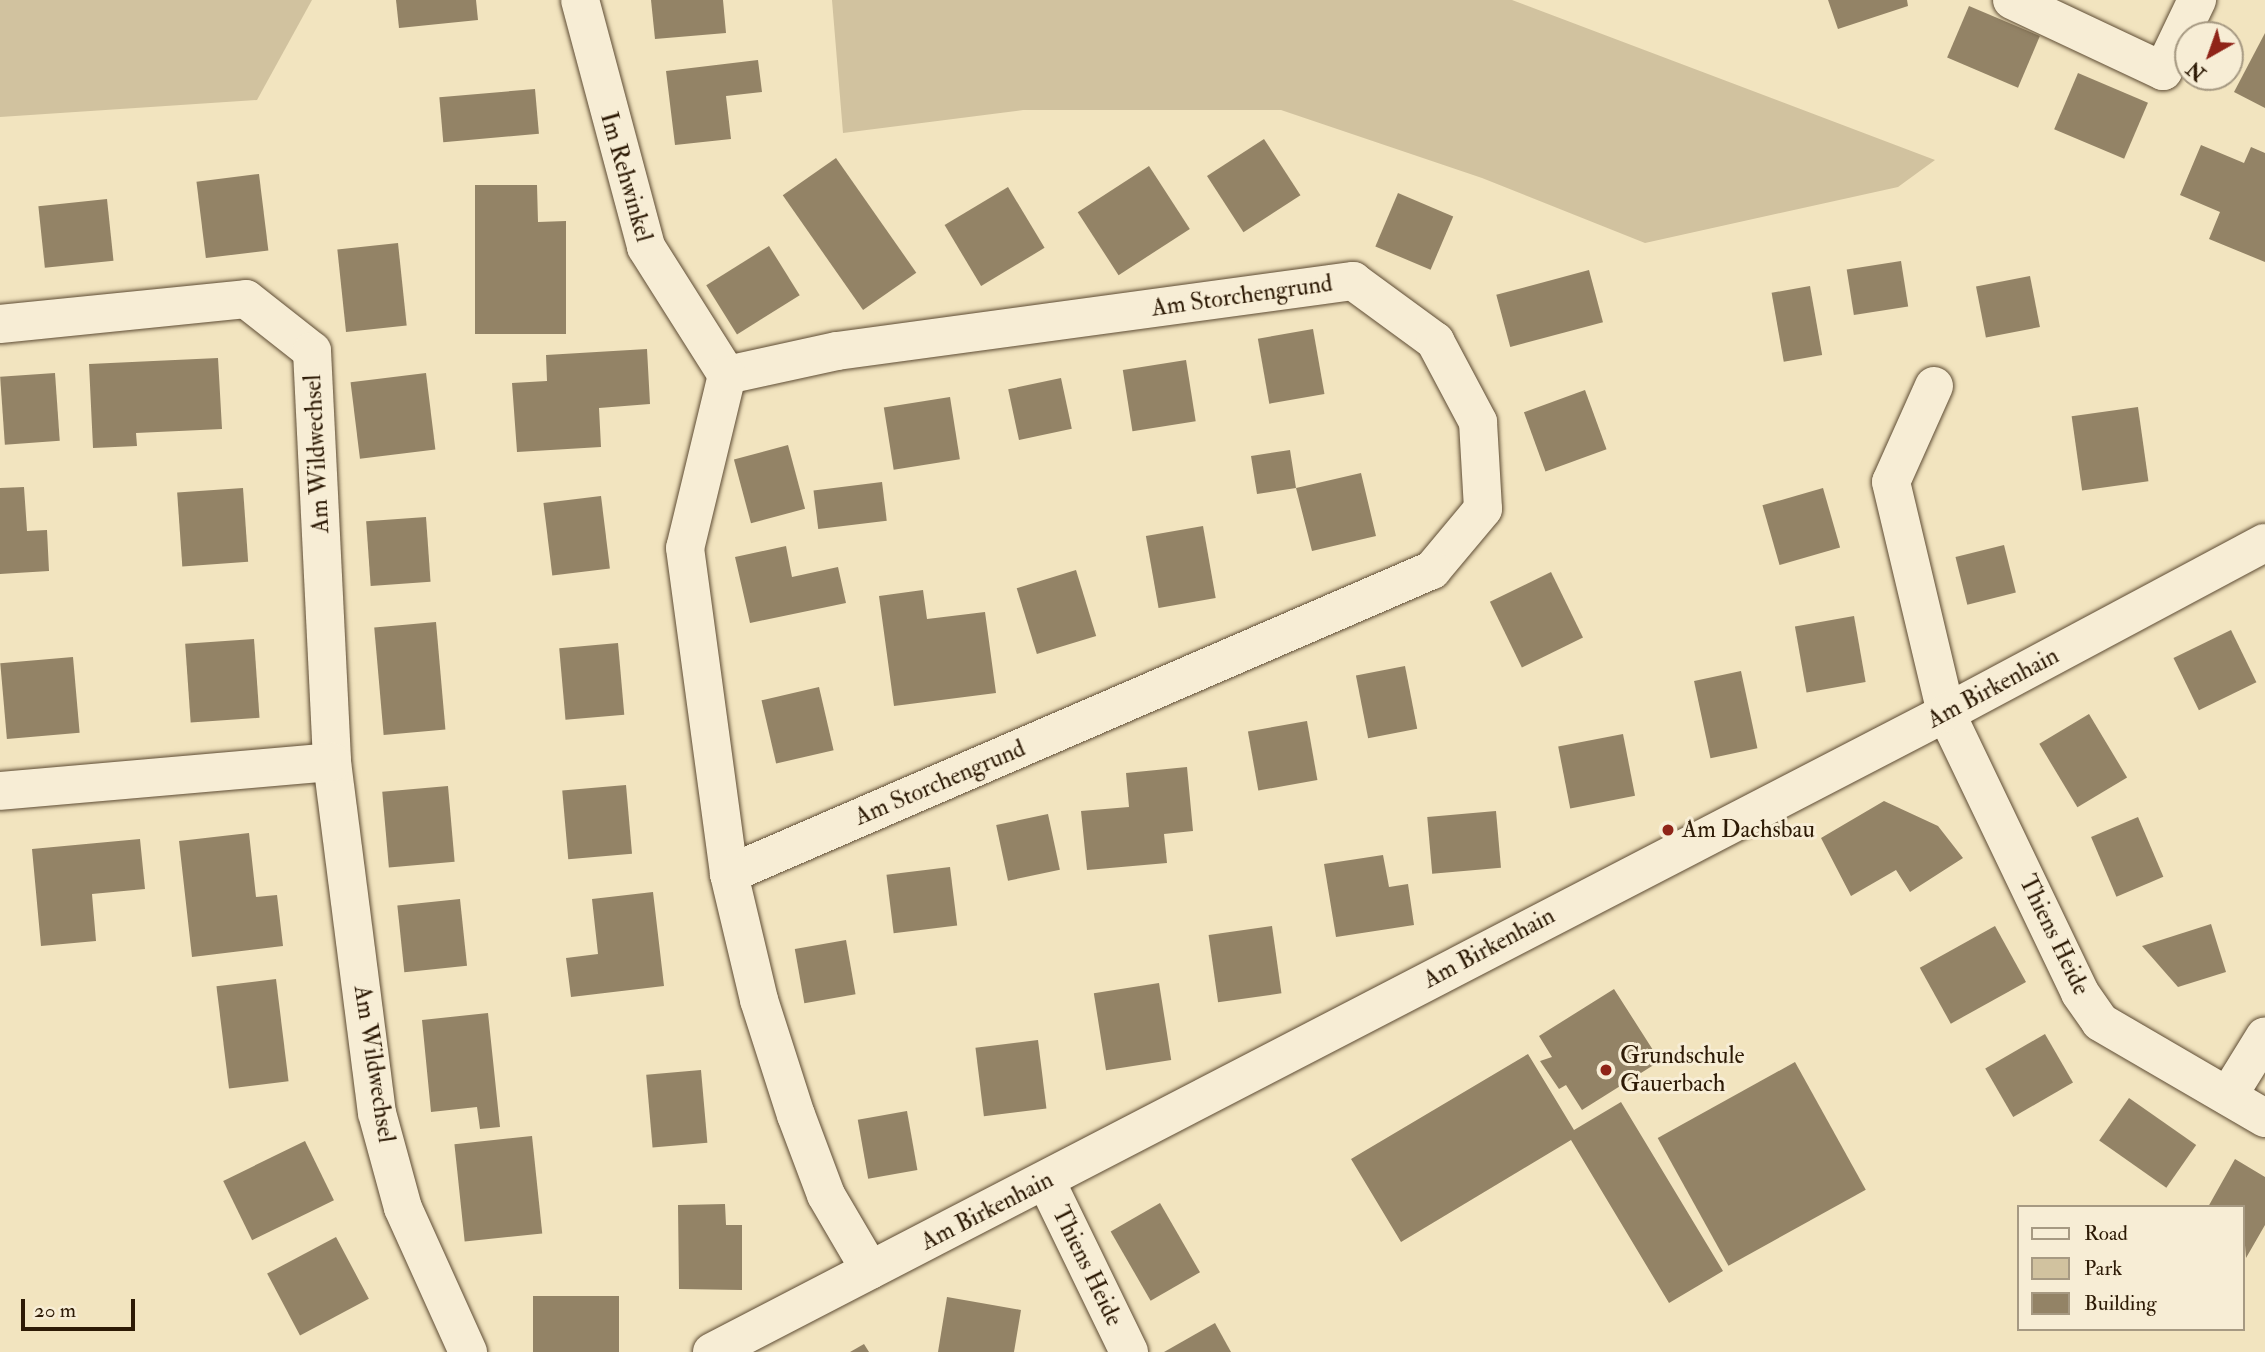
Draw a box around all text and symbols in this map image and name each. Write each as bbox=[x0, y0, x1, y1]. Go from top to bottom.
north arrow bbox=[2174, 21, 2244, 91]
text: N bbox=[2183, 56, 2211, 85]
street label: Im Rehwinkel bbox=[594, 109, 658, 245]
street label: Am Storchengrund bbox=[1150, 269, 1334, 323]
street label: Am Wildwechsel bbox=[298, 374, 336, 534]
street label: Am Birkenhain bbox=[1922, 641, 2064, 735]
street label: Am Storchengrund bbox=[850, 734, 1030, 832]
place label: Am Dachsbau bbox=[1682, 816, 1815, 844]
marker: Am Dachsbau bbox=[1660, 822, 1676, 838]
street label: Thiens Heide bbox=[2013, 870, 2095, 1000]
street label: Am Birkenhain bbox=[1418, 901, 1560, 995]
street label: Am Wildwechsel bbox=[347, 983, 401, 1145]
place label: Grundschule Gauerbach bbox=[1620, 1042, 1744, 1098]
marker: Grundschule Gauerbach bbox=[1598, 1062, 1614, 1078]
street label: Am Birkenhain bbox=[916, 1165, 1058, 1257]
street label: Thiens Heide bbox=[1046, 1201, 1128, 1331]
legend bbox=[2016, 1205, 2244, 1331]
text: Road bbox=[2084, 1220, 2128, 1247]
text: Park bbox=[2084, 1255, 2122, 1282]
scale bar bbox=[24, 1286, 138, 1330]
text: Building bbox=[2084, 1290, 2157, 1317]
text: 20 m bbox=[34, 1297, 76, 1324]

